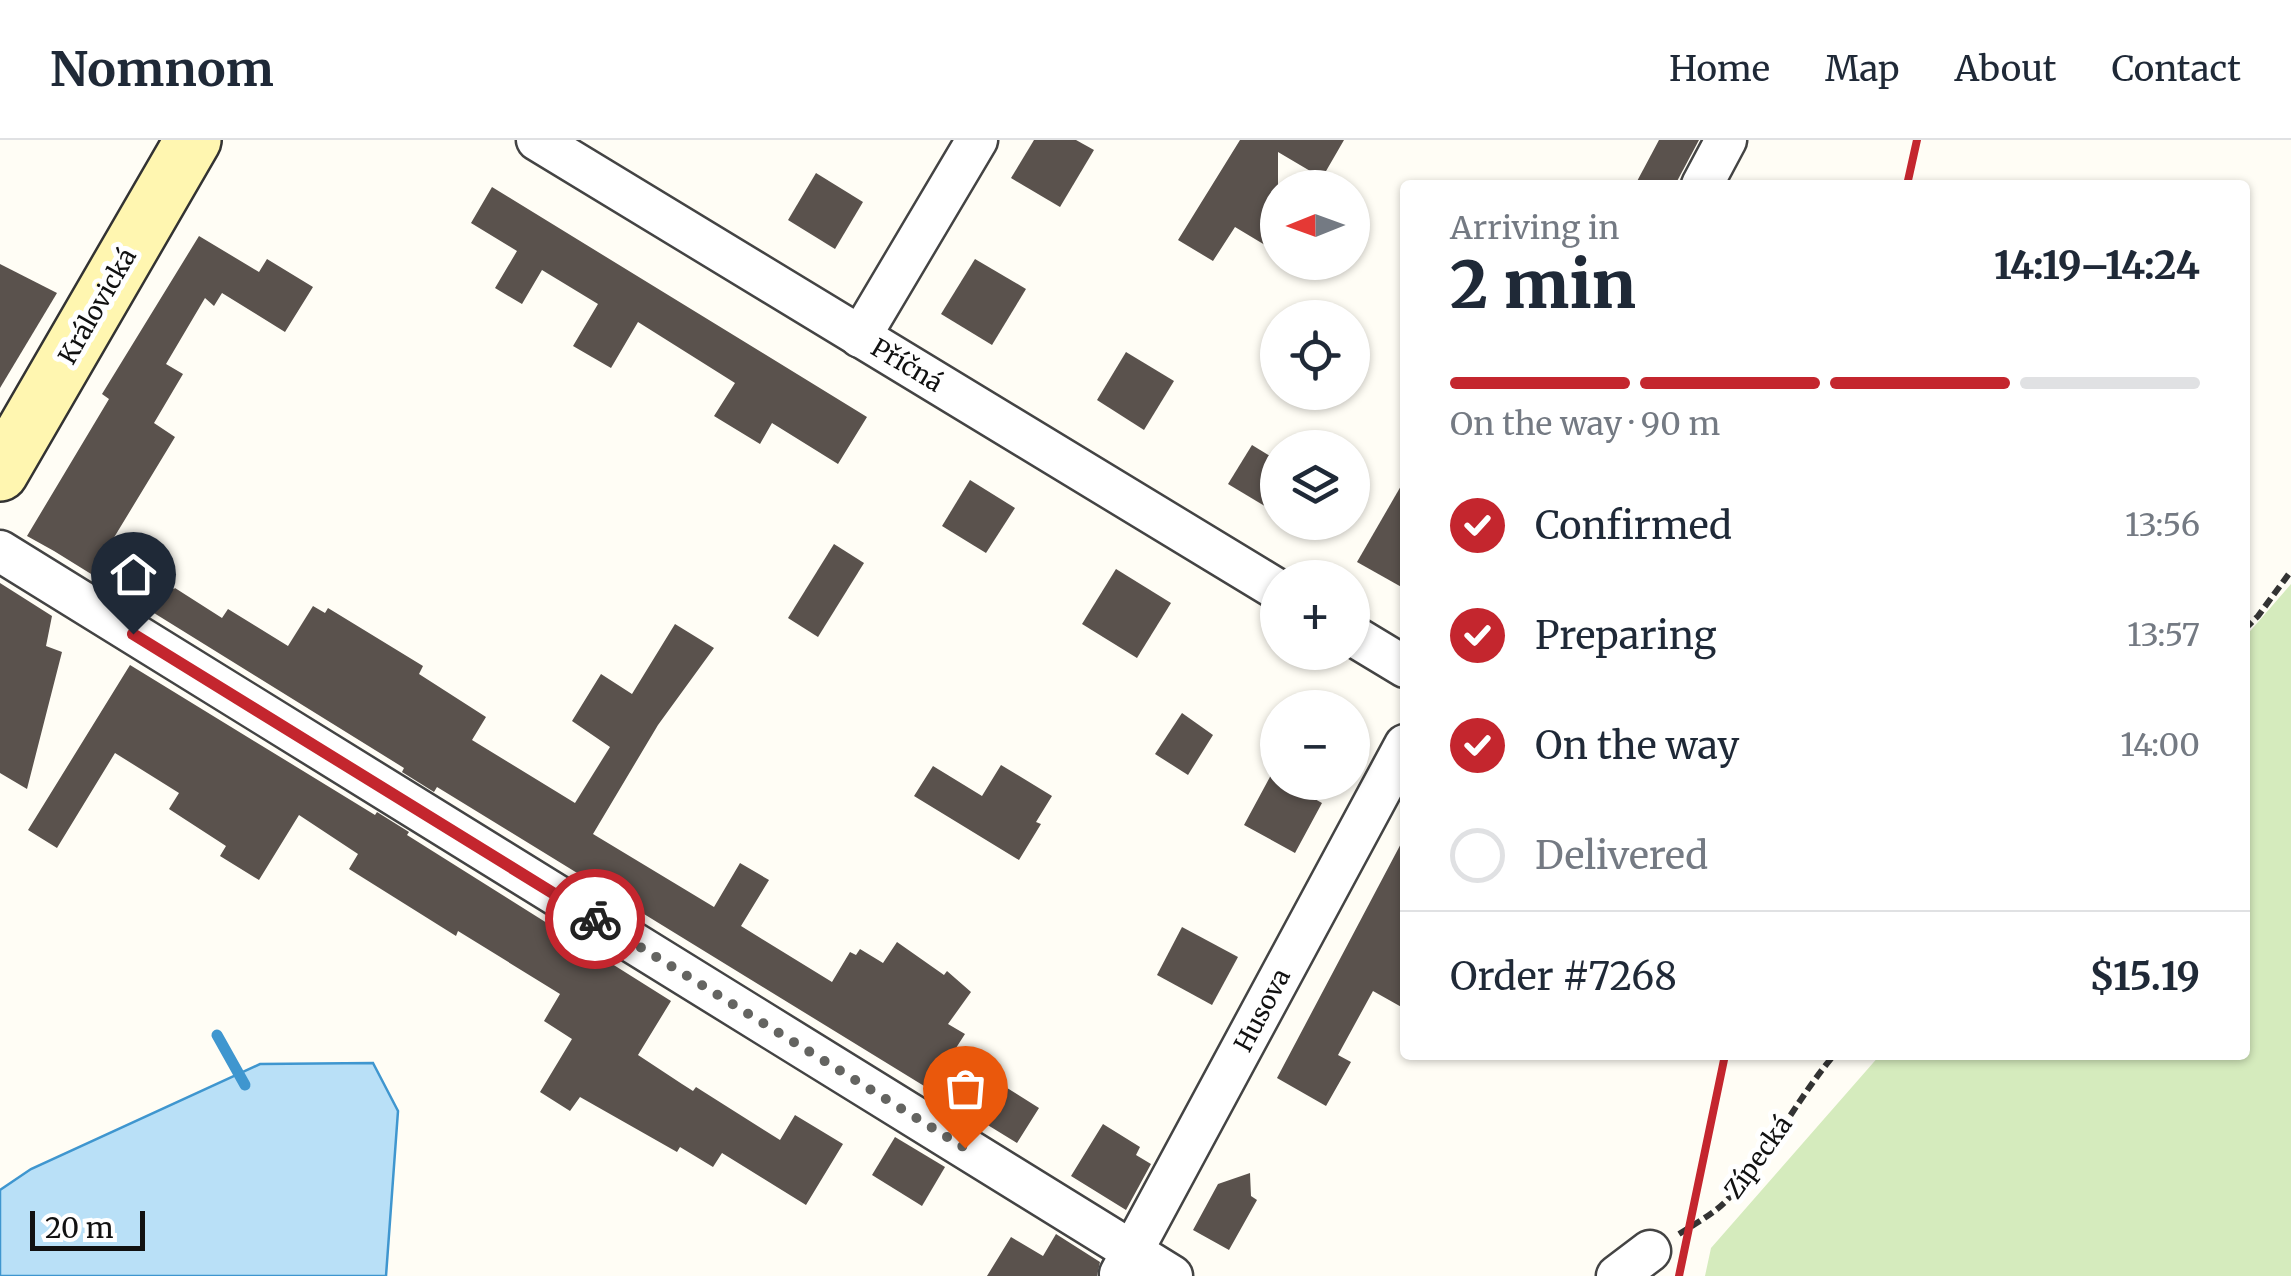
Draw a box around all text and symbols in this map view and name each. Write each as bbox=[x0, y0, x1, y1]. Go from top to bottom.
text: Nomnom bbox=[50, 39, 274, 99]
text: Home bbox=[1669, 47, 1770, 91]
text: Map bbox=[1825, 47, 1900, 91]
text: About bbox=[1955, 47, 2056, 91]
text: Contact bbox=[2111, 47, 2241, 91]
north arrow bbox=[1260, 170, 1370, 280]
map controls bbox=[1260, 170, 1370, 800]
text: Arriving in bbox=[1450, 208, 1619, 248]
street label: Královická bbox=[51, 242, 143, 370]
text: 14:19–14:24 bbox=[1994, 242, 2200, 289]
text: 2 min bbox=[1450, 244, 1636, 326]
button: locate bbox=[1260, 300, 1370, 410]
street label: Příčná bbox=[865, 331, 949, 399]
text: On the way · 90 m bbox=[1450, 404, 1720, 444]
button: layers bbox=[1260, 430, 1370, 540]
icon: check bbox=[1450, 498, 1505, 553]
text: Confirmed bbox=[1535, 502, 1732, 549]
text: 13:56 bbox=[2125, 505, 2200, 545]
pin bbox=[91, 532, 176, 635]
icon: home bbox=[106, 547, 161, 602]
button: + bbox=[1260, 560, 1370, 670]
icon: check bbox=[1450, 608, 1505, 663]
text: Preparing bbox=[1535, 612, 1717, 659]
text: 13:57 bbox=[2127, 615, 2200, 655]
button: − bbox=[1260, 690, 1370, 800]
icon: check bbox=[1450, 718, 1505, 773]
text: On the way bbox=[1535, 722, 1739, 769]
text: 14:00 bbox=[2120, 725, 2200, 765]
text: Delivered bbox=[1535, 832, 1708, 879]
courier bbox=[545, 869, 645, 969]
icon: bike bbox=[568, 892, 623, 947]
text: Order #7268 bbox=[1450, 953, 1677, 1000]
text: $15.19 bbox=[2089, 953, 2200, 1000]
street label: Husova bbox=[1227, 963, 1297, 1057]
pin bbox=[923, 1046, 1008, 1149]
icon: bag bbox=[938, 1061, 993, 1116]
street label: Zípecká bbox=[1717, 1109, 1799, 1205]
scale bar bbox=[30, 1206, 145, 1250]
text: 20 m bbox=[45, 1210, 114, 1246]

